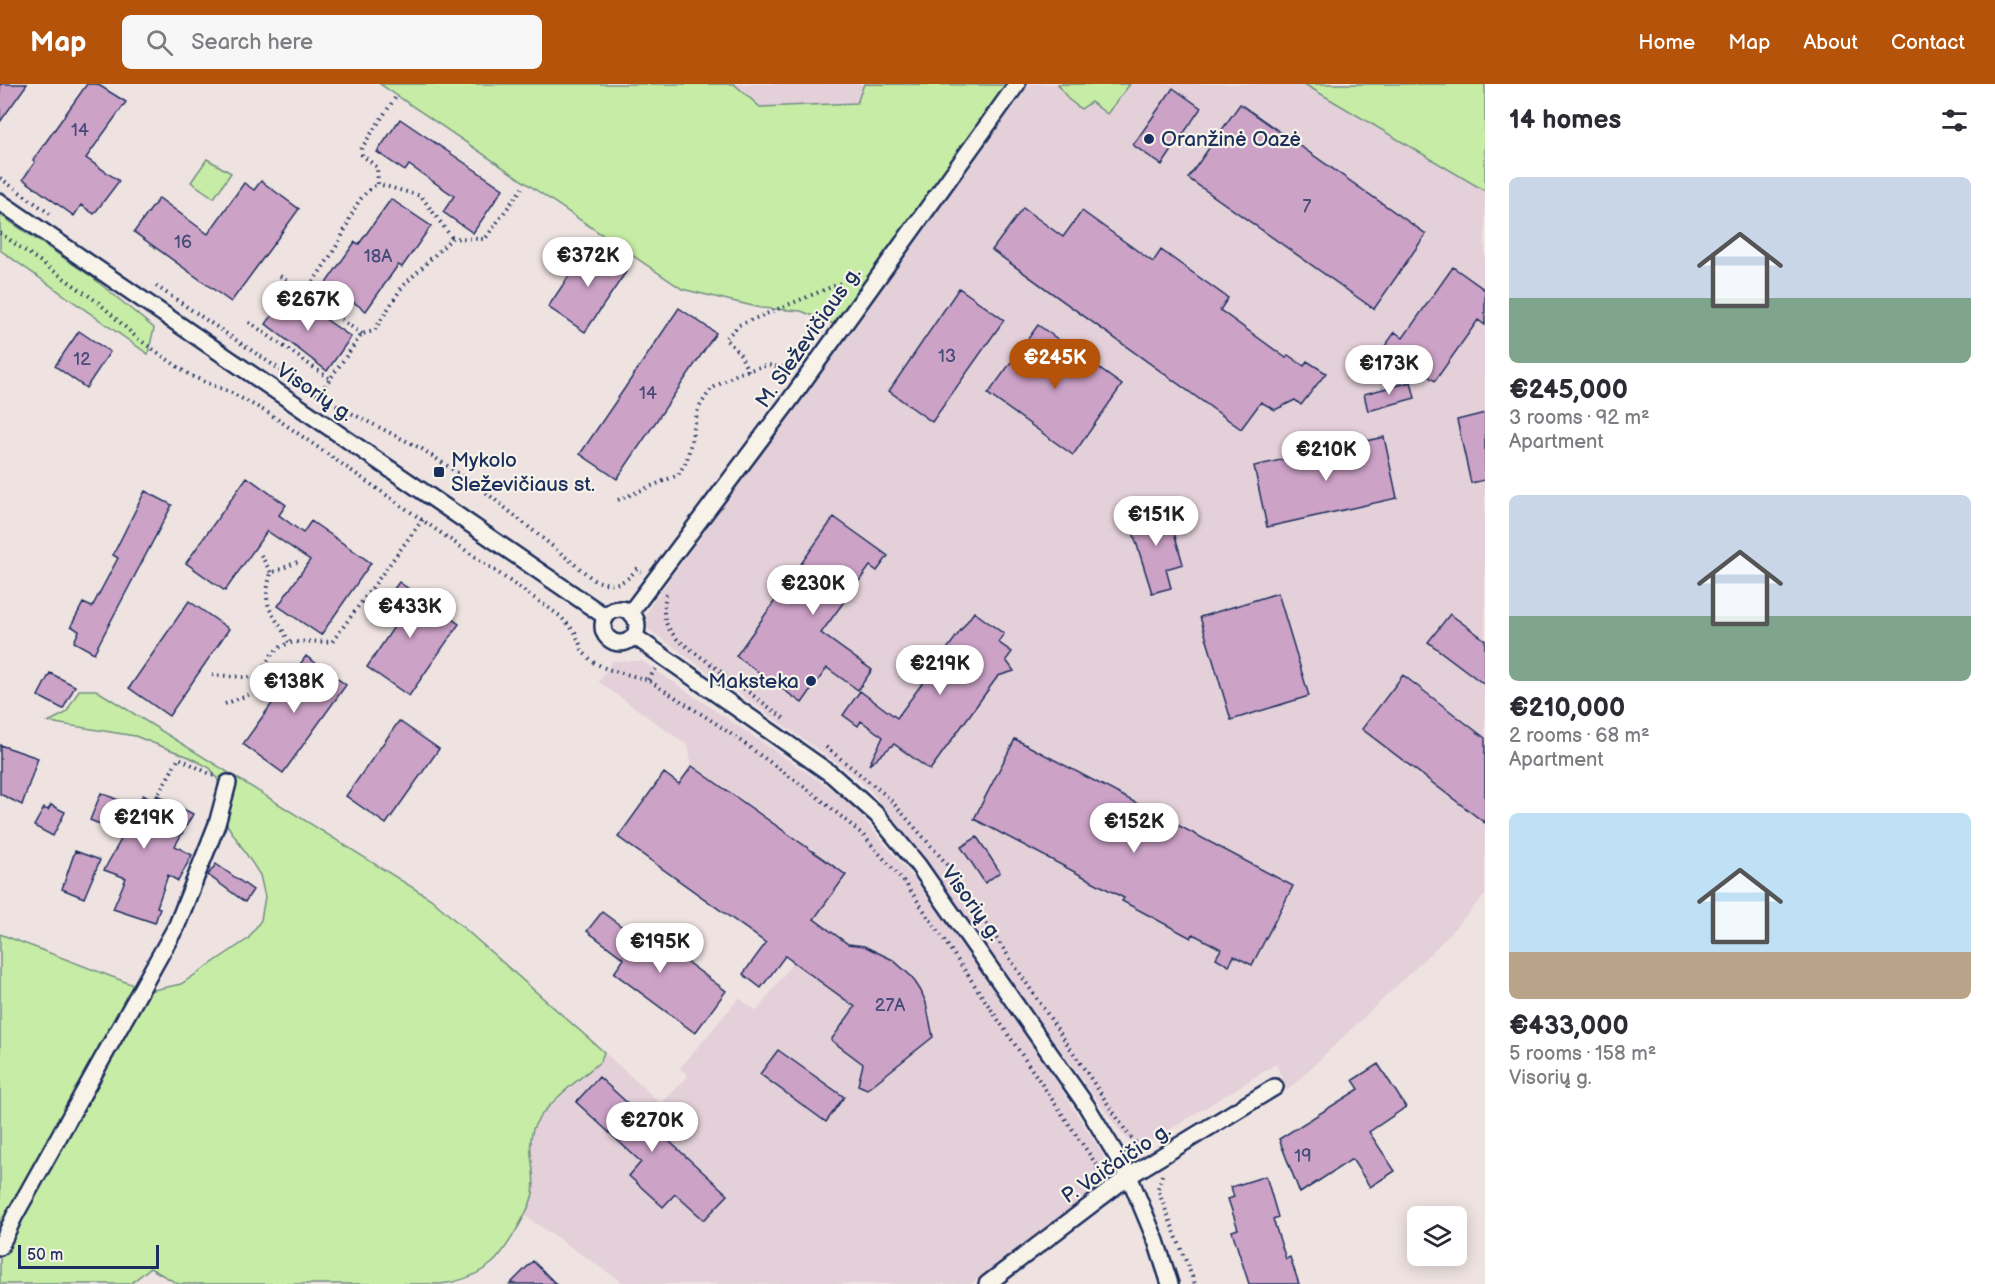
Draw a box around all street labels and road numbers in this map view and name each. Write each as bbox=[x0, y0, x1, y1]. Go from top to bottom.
street label: M. Sleževičiaus g. bbox=[750, 262, 866, 413]
street label: Visorių g. bbox=[272, 358, 358, 427]
street label: Visorių g. bbox=[936, 861, 1007, 946]
street label: P. Vaičaičio g. bbox=[1057, 1118, 1176, 1209]

